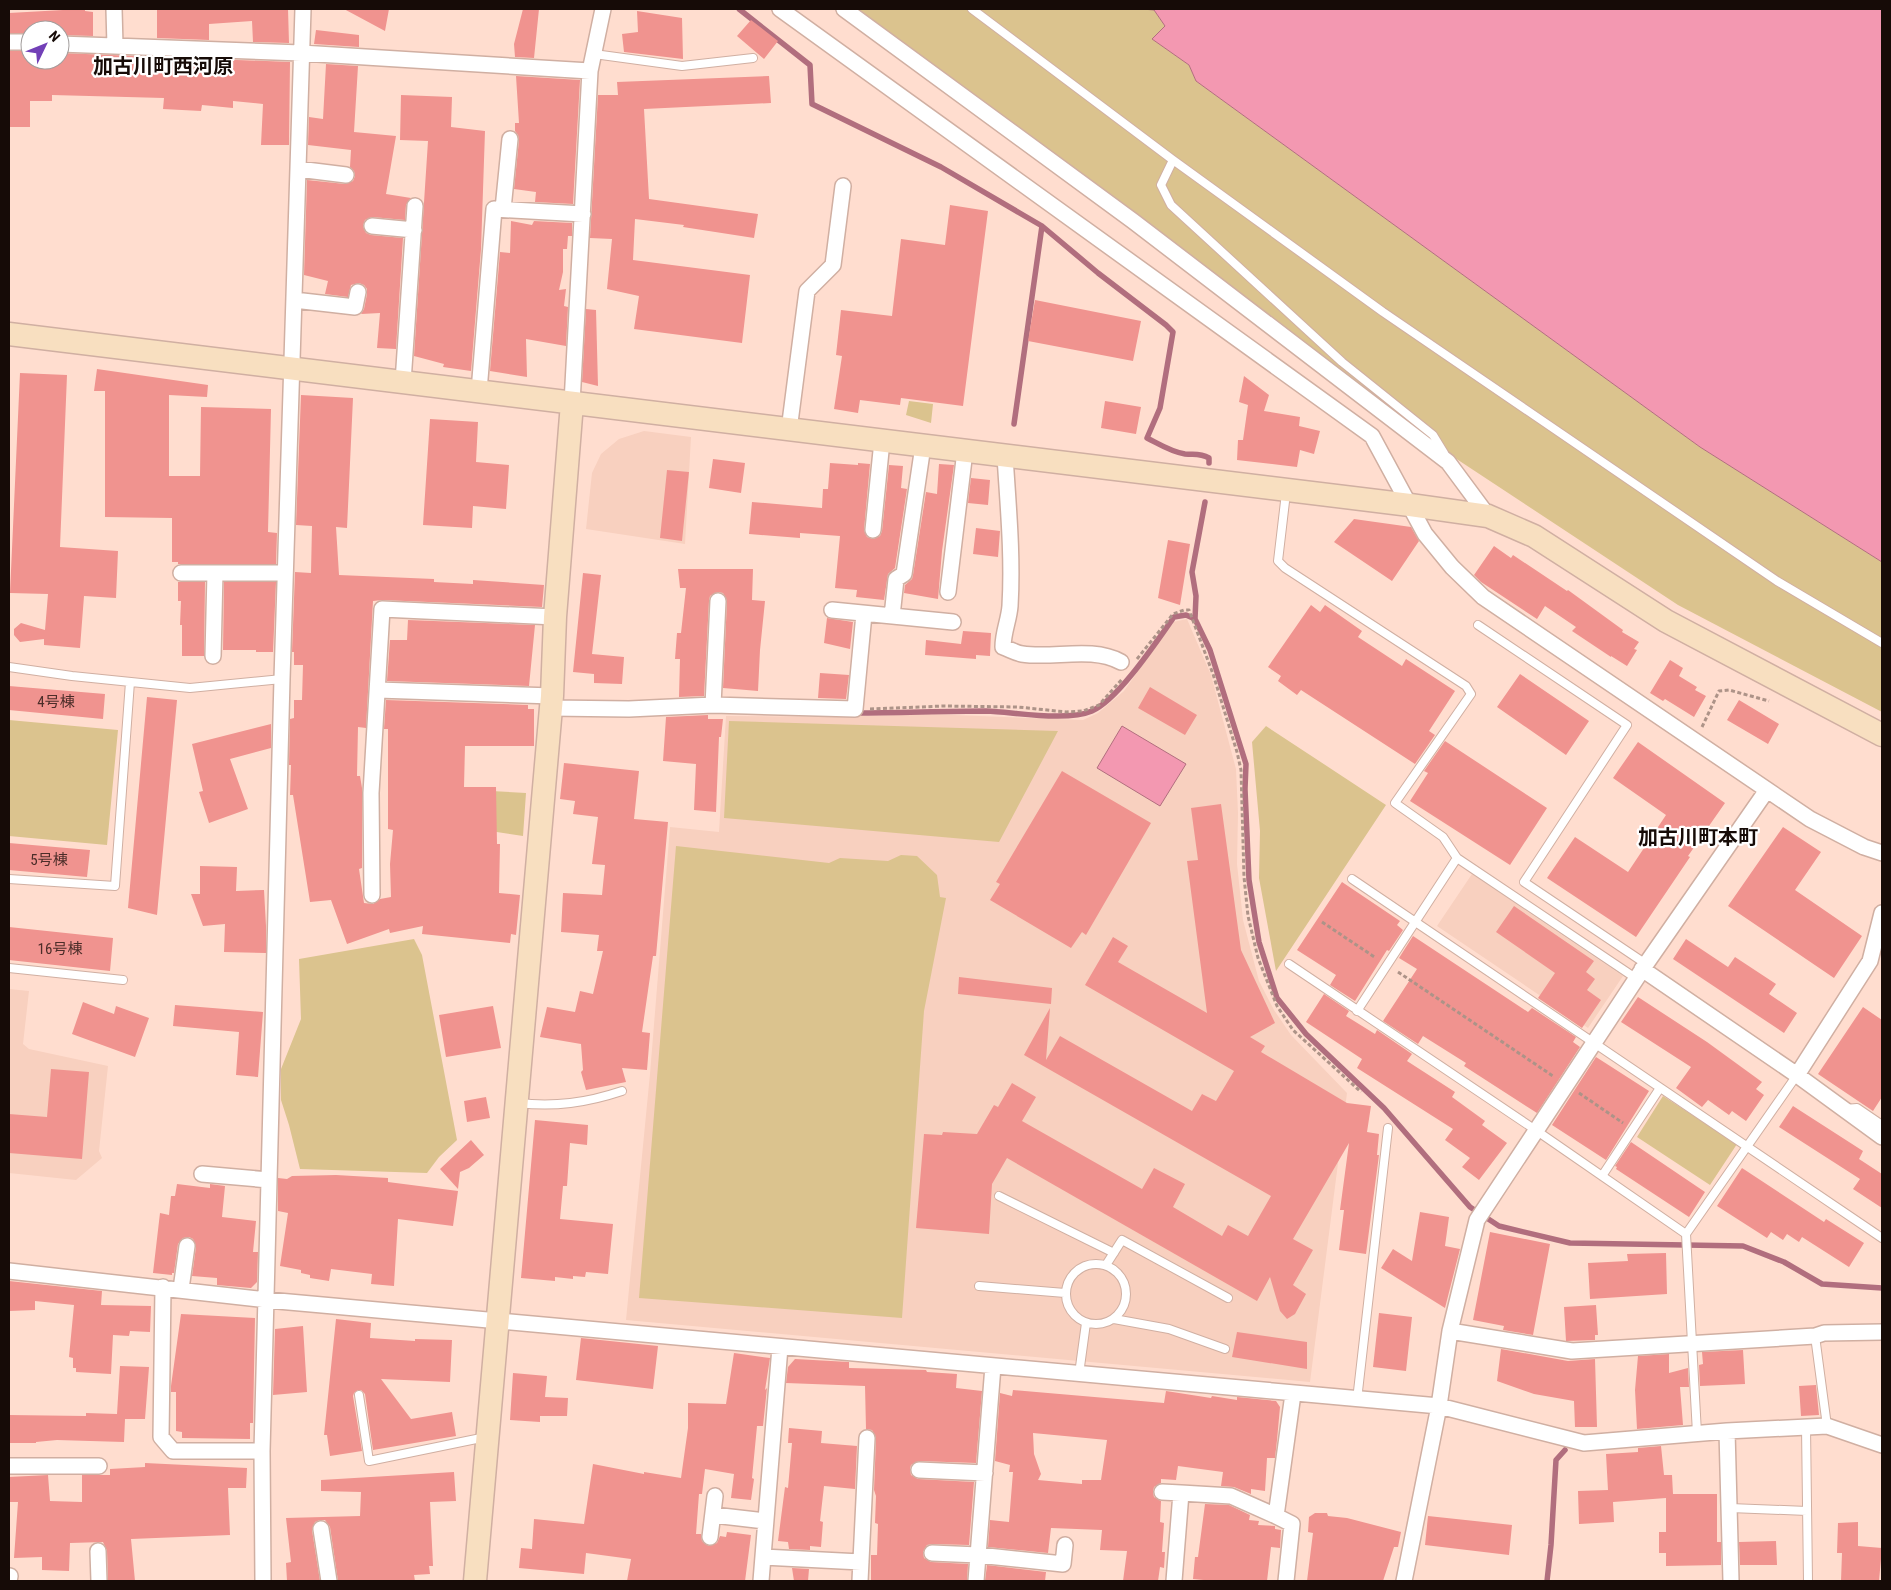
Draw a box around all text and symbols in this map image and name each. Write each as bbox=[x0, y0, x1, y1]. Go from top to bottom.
north arrow bbox=[20, 20, 70, 70]
text: N bbox=[46, 28, 63, 45]
district label: 加古川町西河原 bbox=[93, 54, 233, 78]
house number: 4号棟 bbox=[37, 693, 75, 711]
district label: 加古川町本町 bbox=[1638, 825, 1758, 849]
house number: 5号棟 bbox=[30, 851, 68, 869]
house number: 16号棟 bbox=[38, 940, 82, 958]

